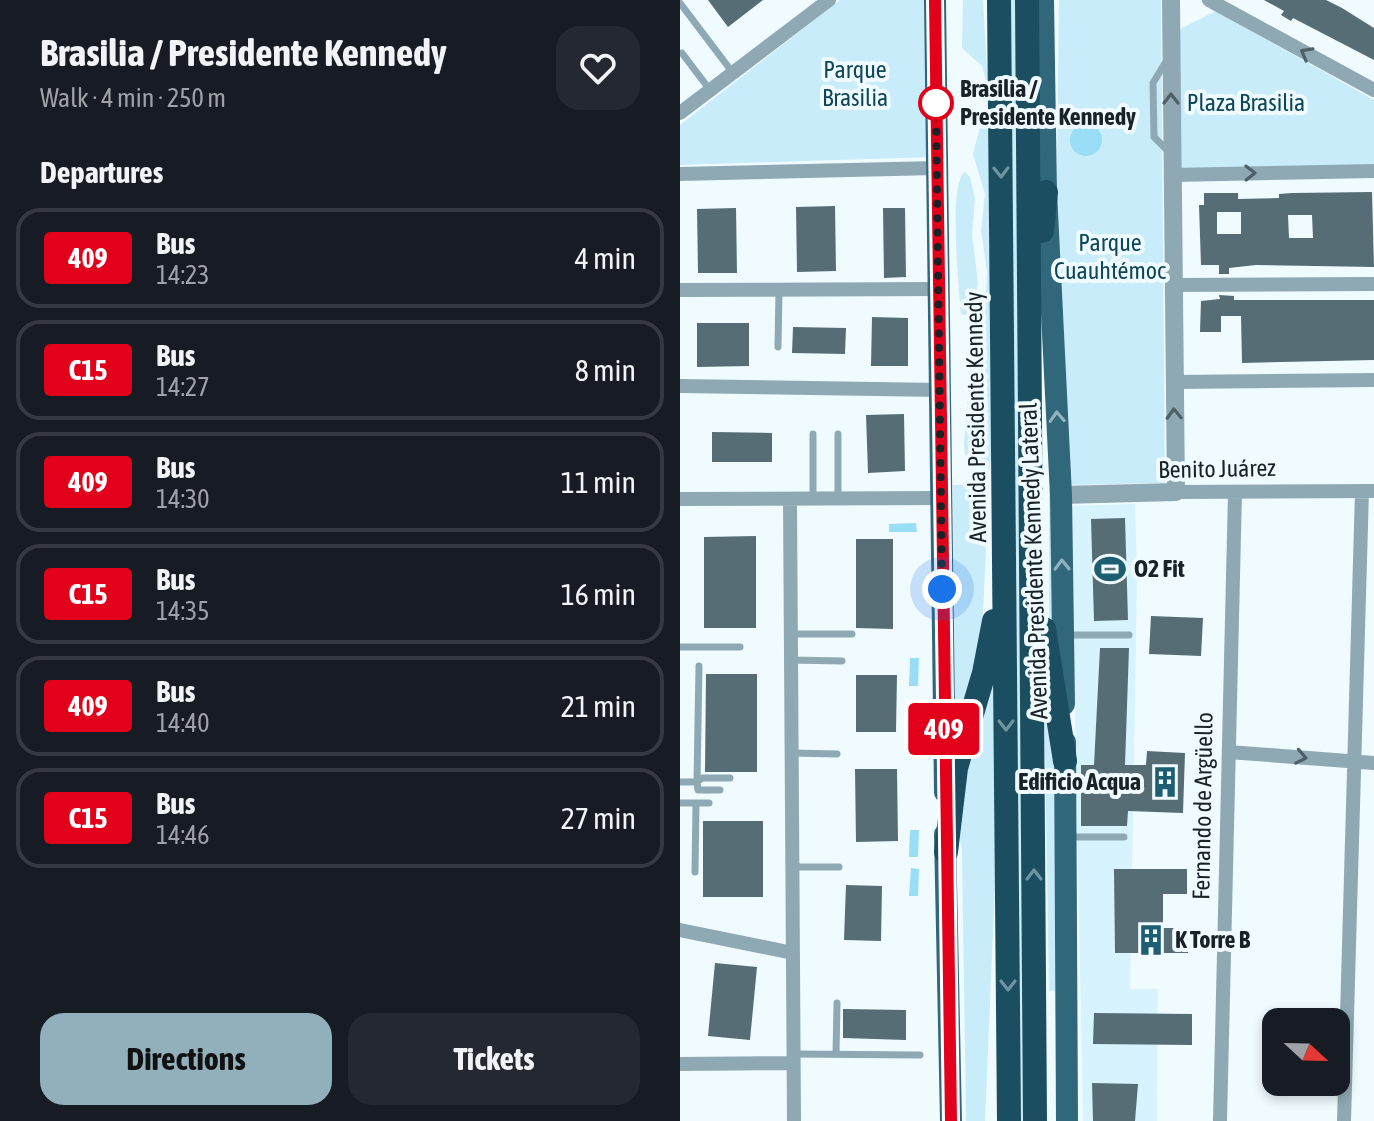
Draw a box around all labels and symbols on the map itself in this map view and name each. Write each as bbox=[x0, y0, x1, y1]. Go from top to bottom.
one-way arrow bbox=[1299, 47, 1314, 62]
park label: Parque Brasilia bbox=[822, 56, 888, 111]
place label: Brasilia / Presidente Kennedy bbox=[960, 75, 1136, 130]
marker: Brasilia / Presidente Kennedy bbox=[919, 86, 953, 120]
park label: Plaza Brasilia bbox=[1187, 89, 1305, 116]
one-way arrow bbox=[1162, 92, 1180, 105]
one-way arrow bbox=[1244, 164, 1257, 182]
one-way arrow bbox=[992, 166, 1010, 179]
park label: Parque Cuauhtémoc bbox=[1054, 229, 1166, 284]
street label: Avenida Presidente Kennedy bbox=[960, 291, 991, 543]
street label: Avenida Presidente Kennedy Lateral bbox=[1014, 402, 1053, 720]
one-way arrow bbox=[1166, 407, 1183, 420]
one-way arrow bbox=[1049, 410, 1066, 423]
street label: Benito Juárez bbox=[1158, 454, 1276, 483]
sports icon: O2 Fit bbox=[1093, 552, 1127, 586]
place label: O2 Fit bbox=[1134, 555, 1185, 582]
one-way arrow bbox=[1053, 558, 1071, 571]
your location bbox=[922, 569, 962, 609]
line badge: 409 bbox=[898, 703, 990, 755]
street label: Fernando de Argüello bbox=[1187, 712, 1218, 900]
one-way arrow bbox=[997, 719, 1015, 732]
one-way arrow bbox=[1295, 748, 1308, 765]
building icon: Edificio Acqua bbox=[1148, 765, 1182, 799]
place label: Edificio Acqua bbox=[1018, 768, 1141, 795]
one-way arrow bbox=[1025, 868, 1043, 881]
building icon: K Torre B bbox=[1134, 923, 1168, 957]
place label: K Torre B bbox=[1175, 926, 1251, 953]
one-way arrow bbox=[999, 979, 1017, 992]
north arrow bbox=[1262, 1008, 1350, 1096]

